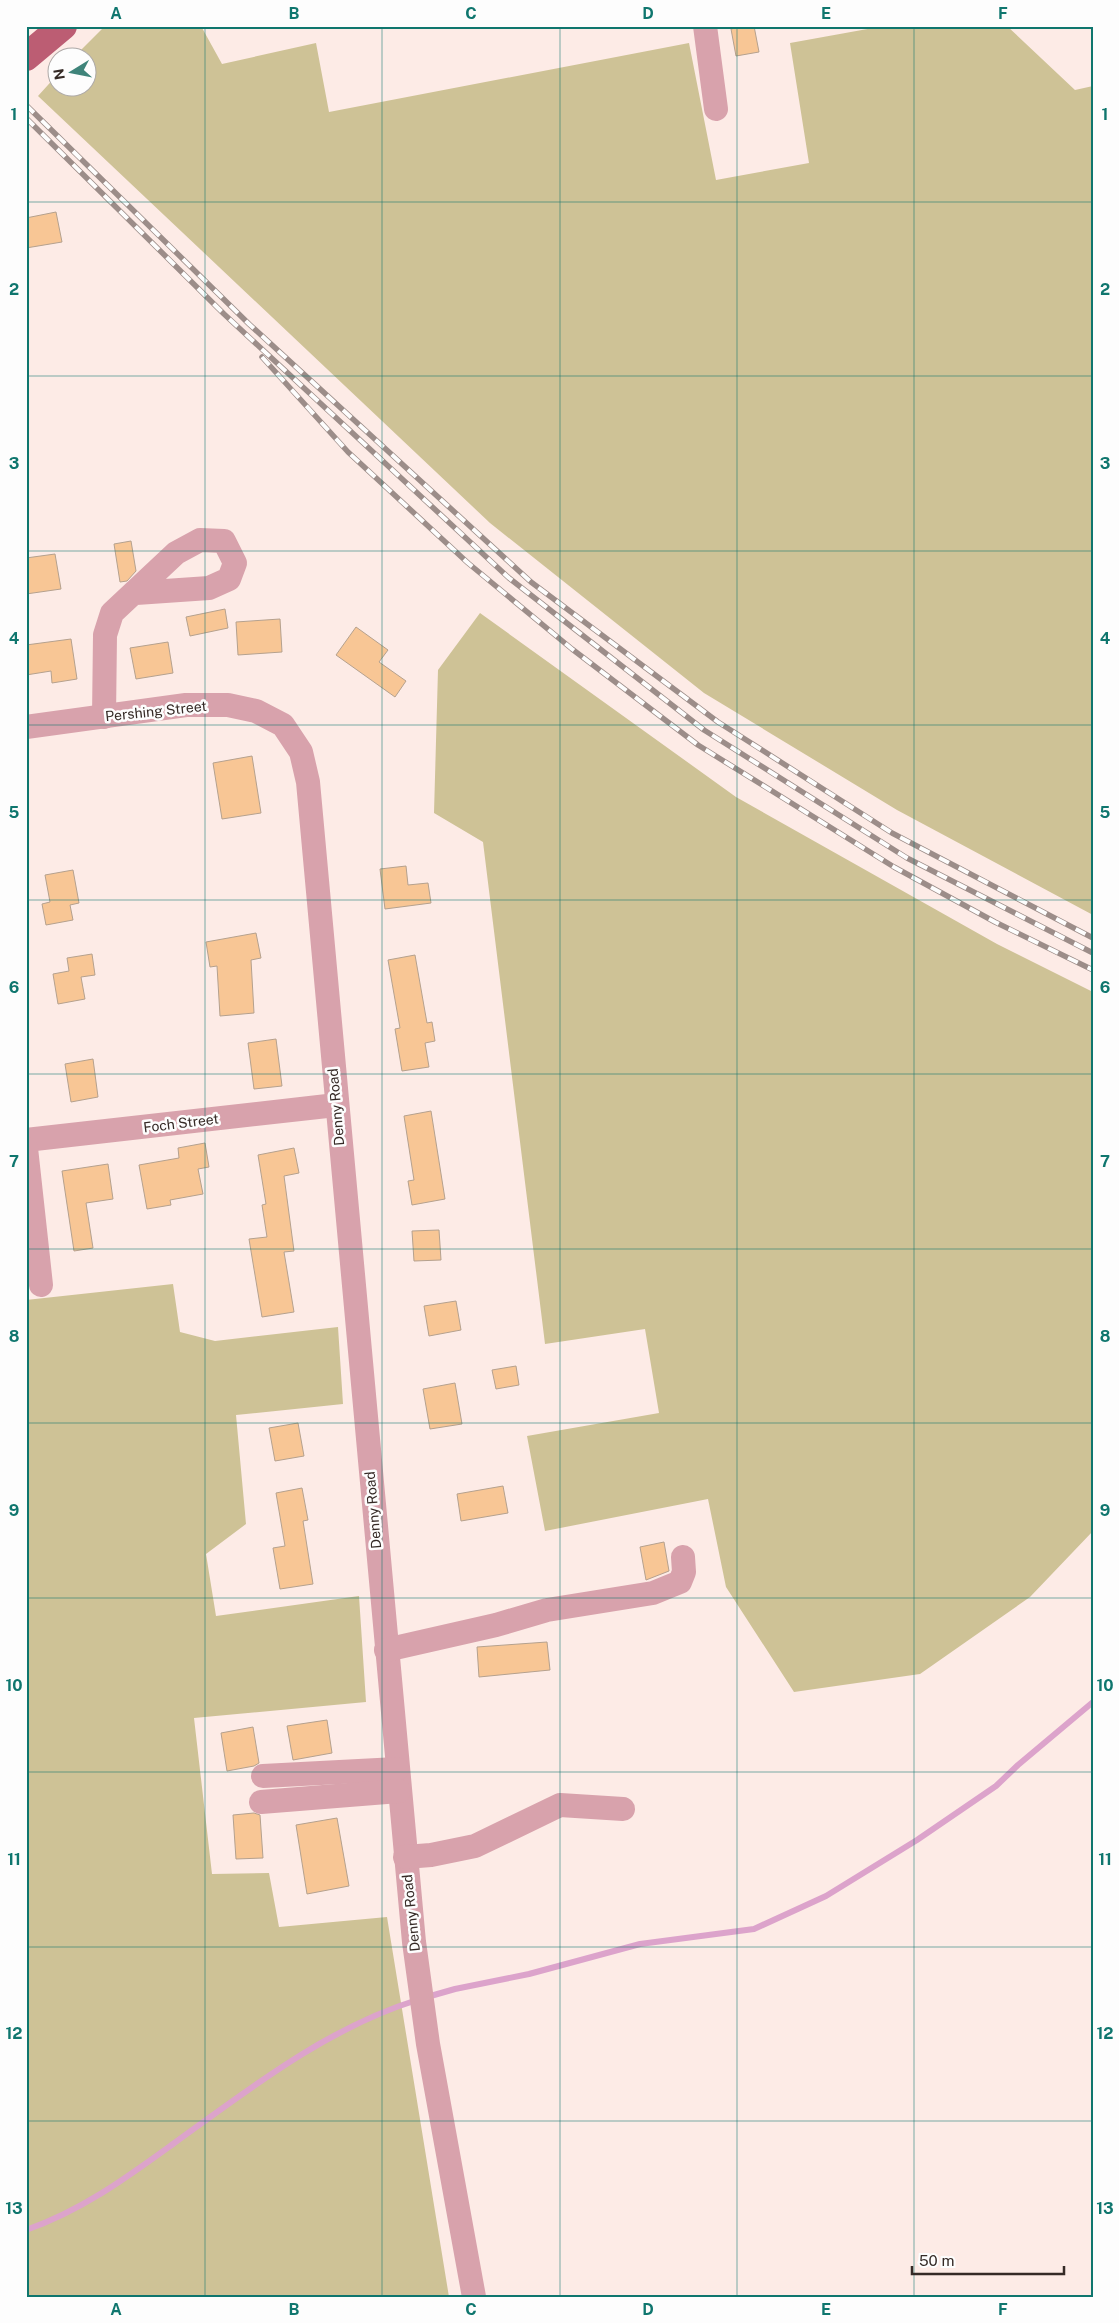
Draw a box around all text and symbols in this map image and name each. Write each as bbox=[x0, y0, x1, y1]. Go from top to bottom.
text: A bbox=[110, 4, 122, 23]
text: B bbox=[289, 4, 300, 23]
text: C bbox=[465, 4, 477, 23]
text: D bbox=[642, 4, 654, 23]
text: E bbox=[821, 4, 831, 23]
text: F bbox=[998, 4, 1008, 23]
north arrow bbox=[48, 48, 98, 98]
text: N bbox=[50, 67, 68, 81]
text: 1 bbox=[11, 105, 17, 124]
text: 1 bbox=[1102, 105, 1108, 124]
text: 2 bbox=[9, 280, 19, 299]
text: 2 bbox=[1100, 280, 1110, 299]
text: 3 bbox=[9, 454, 19, 473]
text: 3 bbox=[1100, 454, 1110, 473]
text: 4 bbox=[9, 629, 20, 648]
text: 4 bbox=[1100, 629, 1111, 648]
street label: Pershing Street bbox=[104, 698, 208, 724]
text: 5 bbox=[9, 803, 20, 822]
text: 5 bbox=[1100, 803, 1111, 822]
text: 6 bbox=[9, 978, 19, 997]
text: 6 bbox=[1100, 978, 1110, 997]
street label: Denny Road bbox=[325, 1068, 347, 1146]
street label: Foch Street bbox=[142, 1110, 220, 1136]
text: 7 bbox=[9, 1152, 19, 1171]
text: 7 bbox=[1100, 1152, 1110, 1171]
text: 8 bbox=[9, 1327, 20, 1346]
text: 8 bbox=[1100, 1327, 1111, 1346]
street label: Denny Road bbox=[362, 1471, 384, 1549]
text: 9 bbox=[9, 1501, 19, 1520]
text: 9 bbox=[1100, 1501, 1110, 1520]
text: 10 bbox=[5, 1676, 23, 1695]
text: 10 bbox=[1096, 1676, 1114, 1695]
text: 11 bbox=[7, 1850, 21, 1869]
text: 11 bbox=[1098, 1850, 1112, 1869]
street label: Denny Road bbox=[399, 1874, 423, 1952]
text: 12 bbox=[5, 2024, 23, 2043]
text: 12 bbox=[1096, 2024, 1114, 2043]
text: 13 bbox=[5, 2199, 23, 2218]
text: 13 bbox=[1096, 2199, 1114, 2218]
scale bar bbox=[912, 2243, 1064, 2275]
text: 50 m bbox=[919, 2252, 954, 2269]
text: A bbox=[110, 2300, 122, 2319]
text: B bbox=[289, 2300, 300, 2319]
text: C bbox=[465, 2300, 477, 2319]
text: D bbox=[642, 2300, 654, 2319]
text: E bbox=[821, 2300, 831, 2319]
text: F bbox=[998, 2300, 1008, 2319]

